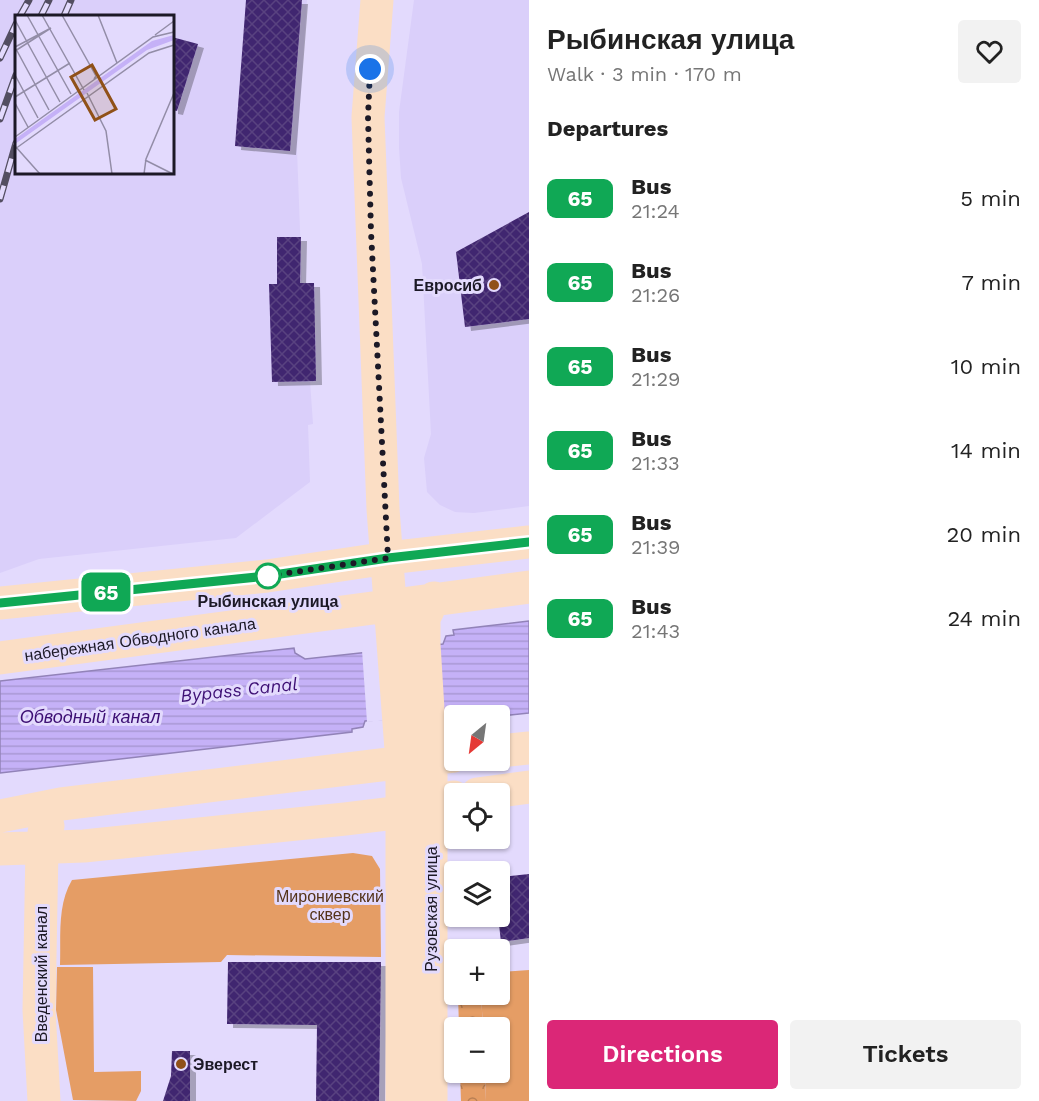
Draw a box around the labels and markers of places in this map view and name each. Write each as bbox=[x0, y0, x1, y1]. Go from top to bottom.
place label: Евросиб bbox=[414, 276, 482, 295]
marker: Евросиб bbox=[487, 278, 501, 292]
marker: Рыбинская улица bbox=[255, 563, 281, 589]
place label: Рыбинская улица bbox=[197, 592, 339, 611]
place label: Эверест bbox=[193, 1055, 258, 1074]
marker: Эверест bbox=[174, 1057, 188, 1071]

